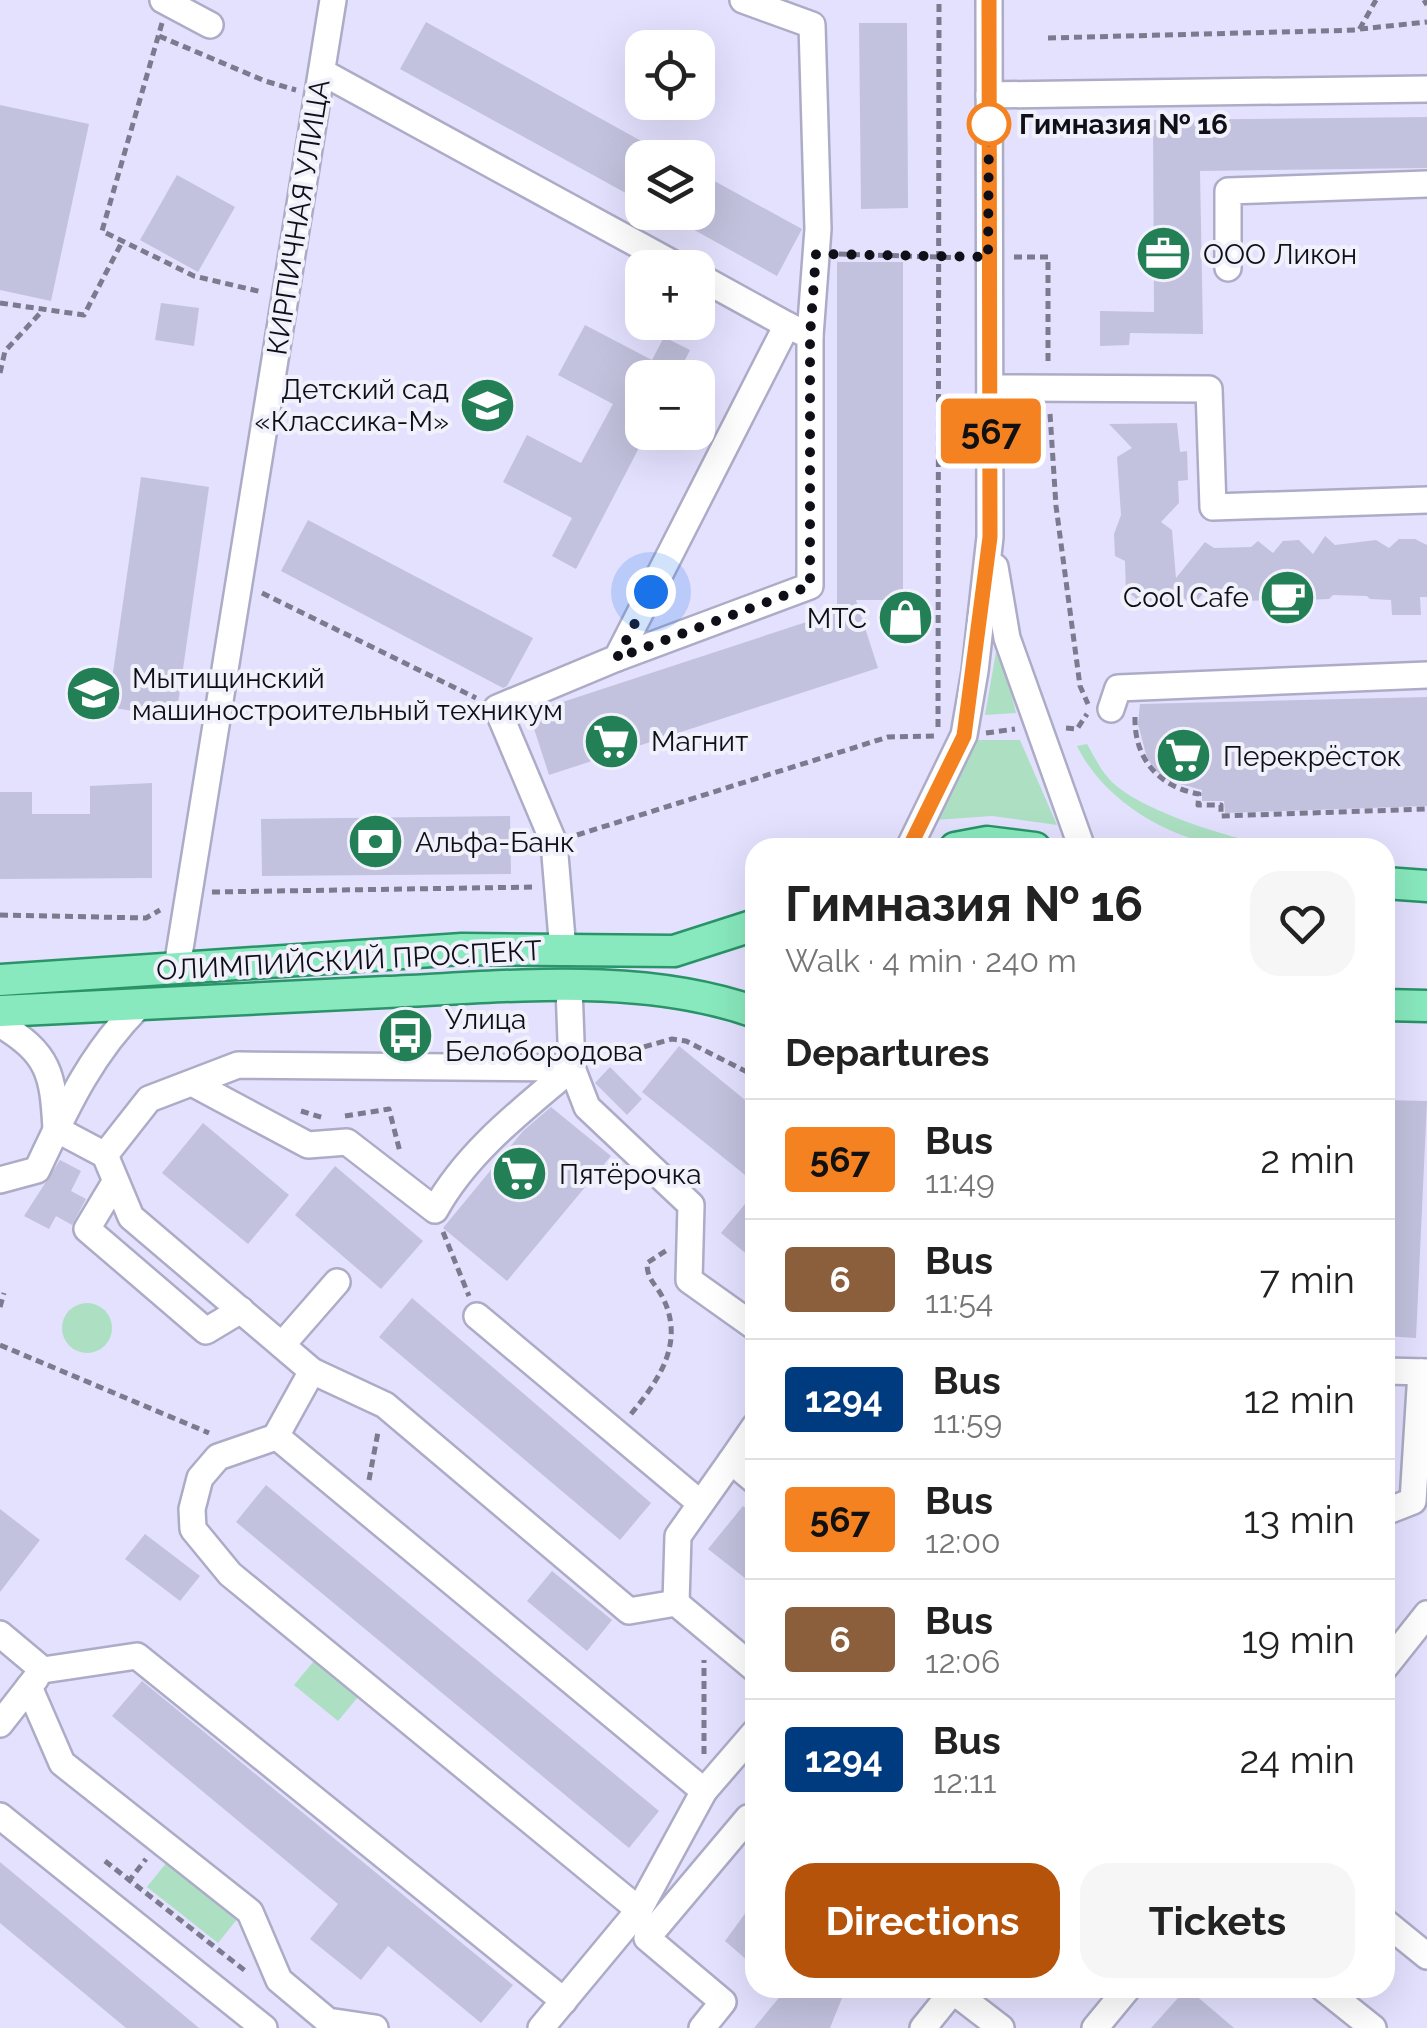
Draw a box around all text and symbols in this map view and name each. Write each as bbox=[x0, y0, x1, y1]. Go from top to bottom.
map controls bbox=[625, 30, 715, 450]
button: locate bbox=[625, 30, 715, 120]
street label: КИРПИЧНАЯ УЛИЦА bbox=[260, 77, 337, 357]
marker: Гимназия № 16 bbox=[968, 103, 1010, 145]
place label: Гимназия № 16 bbox=[1019, 108, 1228, 141]
button: layers bbox=[625, 140, 715, 230]
office icon: ООО Ликон bbox=[1134, 224, 1194, 284]
place label: ООО Ликон bbox=[1203, 238, 1357, 271]
button: + bbox=[625, 250, 715, 340]
button: − bbox=[625, 360, 715, 450]
place label: Детский сад «Классика-М» bbox=[255, 373, 449, 438]
school or university icon: Детский сад «Классика-М» bbox=[458, 375, 518, 435]
line badge: 567 bbox=[934, 398, 1048, 464]
text: 567 bbox=[961, 411, 1021, 452]
your location bbox=[626, 567, 676, 617]
cafe icon: Cool Cafe bbox=[1258, 567, 1318, 627]
place label: Cool Cafe bbox=[1123, 581, 1249, 614]
shop icon: МТС bbox=[876, 588, 936, 648]
place label: МТС bbox=[807, 602, 867, 635]
place label: Мытищинский машиностроительный техникум bbox=[132, 662, 563, 727]
school or university icon: Мытищинский машиностроительный техникум bbox=[63, 664, 123, 724]
supermarket icon: Магнит bbox=[582, 711, 642, 771]
place label: Магнит bbox=[651, 725, 748, 758]
supermarket icon: Перекрёсток bbox=[1154, 726, 1214, 786]
place label: Перекрёсток bbox=[1223, 740, 1401, 773]
bank icon: Альфа-Банк bbox=[346, 812, 406, 872]
place label: Альфа-Банк bbox=[415, 826, 575, 859]
button: heart bbox=[1250, 871, 1355, 976]
text: Гимназия № 16 bbox=[785, 876, 1143, 932]
street label: ОЛИМПИЙСКИЙ ПРОСПЕКТ bbox=[155, 934, 543, 987]
text: Walk · 4 min · 240 m bbox=[785, 942, 1077, 979]
place label: Улица Белобородова bbox=[445, 1003, 643, 1068]
bus stop icon: Улица Белобородова bbox=[376, 1005, 436, 1065]
text: Departures bbox=[785, 1030, 990, 1075]
text: Bus bbox=[925, 1118, 993, 1163]
text: 2 min bbox=[1260, 1137, 1355, 1182]
text: 567 bbox=[810, 1139, 870, 1180]
supermarket icon: Пятёрочка bbox=[490, 1144, 550, 1204]
place label: Пятёрочка bbox=[559, 1158, 701, 1191]
text: 11:49 bbox=[925, 1163, 995, 1200]
text: Bus bbox=[925, 1238, 993, 1283]
text: 7 min bbox=[1260, 1257, 1355, 1302]
text: 6 bbox=[829, 1259, 851, 1300]
text: 11:54 bbox=[925, 1283, 993, 1320]
text: Bus bbox=[933, 1358, 1001, 1403]
text: 12 min bbox=[1244, 1377, 1355, 1422]
text: 1294 bbox=[805, 1379, 883, 1420]
text: 11:59 bbox=[933, 1403, 1002, 1440]
text: Bus bbox=[925, 1478, 993, 1523]
text: 13 min bbox=[1243, 1497, 1355, 1542]
text: 567 bbox=[810, 1499, 870, 1540]
text: 12:00 bbox=[925, 1523, 1001, 1560]
text: Bus bbox=[925, 1598, 993, 1643]
text: 19 min bbox=[1241, 1617, 1355, 1662]
text: 6 bbox=[829, 1619, 851, 1660]
text: 12:06 bbox=[925, 1643, 1000, 1680]
text: Bus bbox=[933, 1718, 1001, 1763]
text: 24 min bbox=[1239, 1737, 1355, 1782]
text: 1294 bbox=[805, 1739, 883, 1780]
text: 12:11 bbox=[933, 1763, 996, 1800]
button: Directions bbox=[785, 1863, 1060, 1978]
button: Tickets bbox=[1080, 1863, 1355, 1978]

